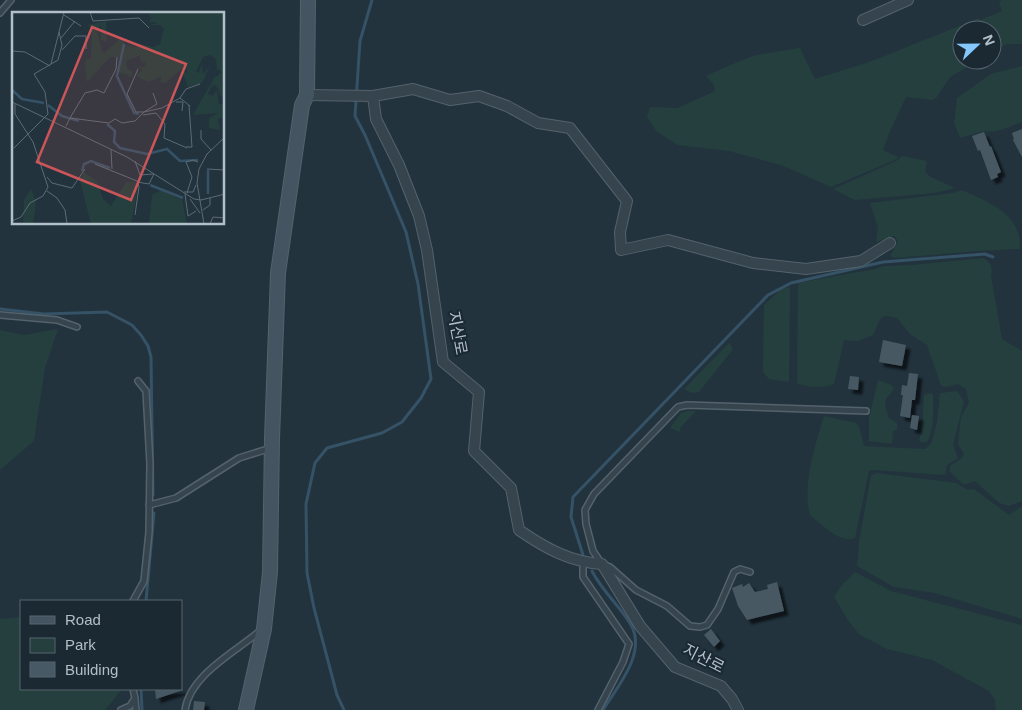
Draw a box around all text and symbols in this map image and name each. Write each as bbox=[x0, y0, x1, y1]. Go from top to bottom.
inset map bbox=[12, 12, 225, 225]
north arrow bbox=[952, 20, 1002, 70]
text: N bbox=[980, 32, 998, 48]
street label: 지산로 bbox=[445, 310, 470, 357]
legend bbox=[20, 600, 182, 690]
text: Road bbox=[65, 611, 101, 628]
text: Park bbox=[65, 636, 96, 653]
street label: 지산로 bbox=[680, 641, 728, 676]
text: Building bbox=[65, 661, 118, 678]

